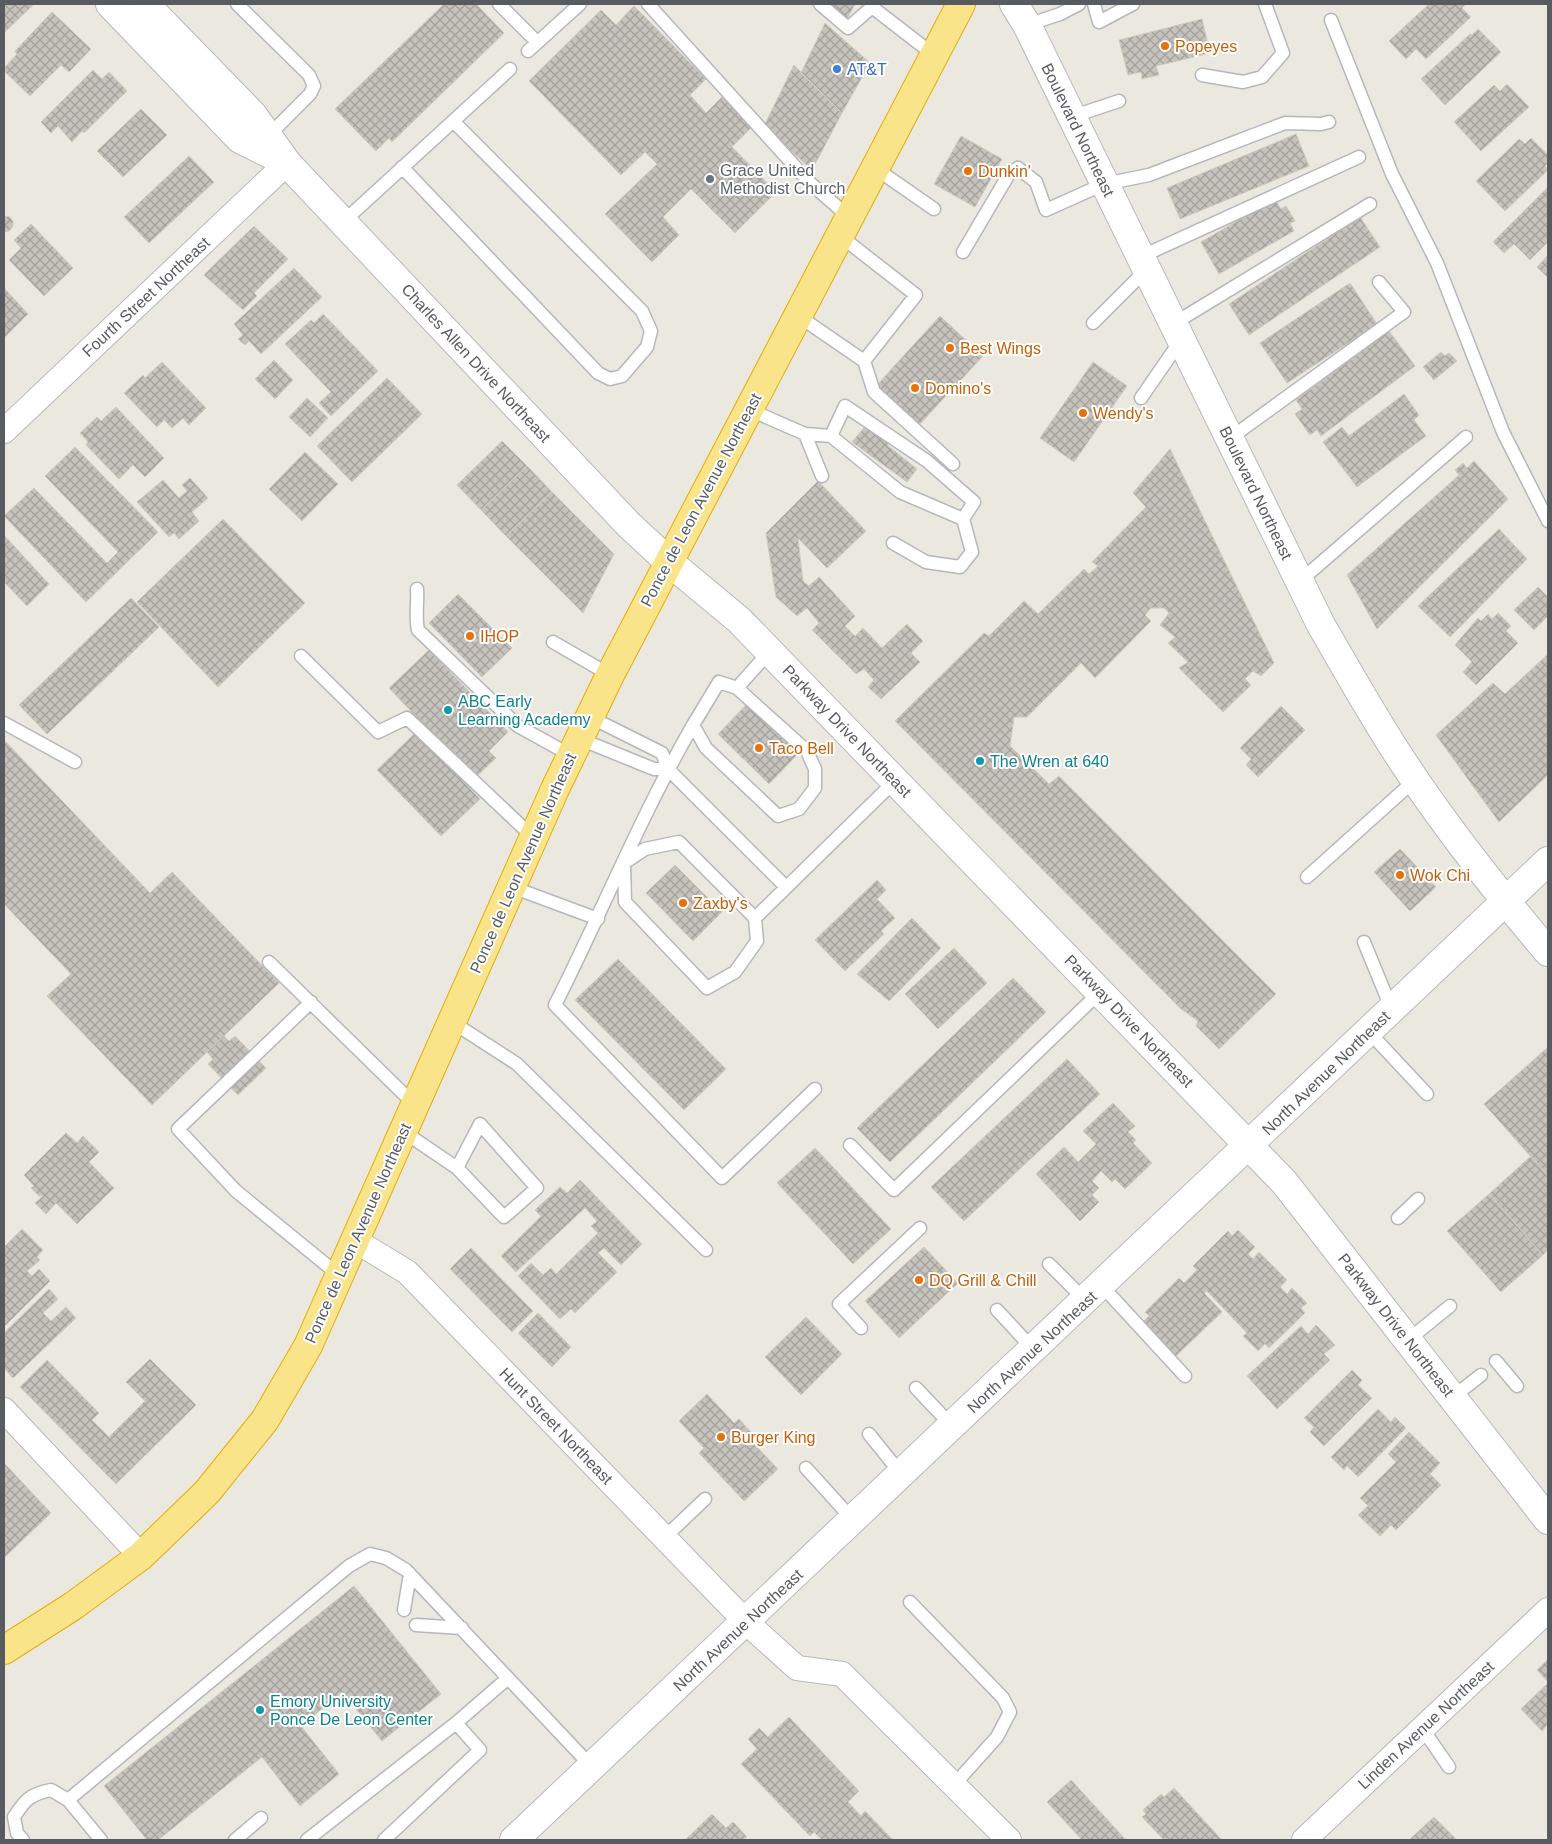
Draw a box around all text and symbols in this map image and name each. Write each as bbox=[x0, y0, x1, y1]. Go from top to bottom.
place label: Popeyes bbox=[1175, 38, 1237, 55]
marker: Popeyes bbox=[1159, 40, 1171, 52]
place label: AT&T bbox=[847, 61, 887, 78]
street label: Boulevard Northeast bbox=[1038, 61, 1118, 200]
marker: AT&T bbox=[831, 63, 843, 75]
place label: Grace United Methodist Church bbox=[720, 162, 845, 197]
place label: Dunkin' bbox=[978, 163, 1031, 180]
marker: Dunkin' bbox=[962, 165, 974, 177]
marker: Grace United Methodist Church bbox=[704, 173, 716, 185]
street label: Fourth Street Northeast bbox=[79, 233, 213, 360]
street label: Charles Allen Drive Northeast bbox=[398, 280, 554, 446]
place label: Best Wings bbox=[960, 340, 1041, 357]
marker: Best Wings bbox=[944, 342, 956, 354]
place label: Domino's bbox=[925, 380, 991, 397]
marker: Domino's bbox=[909, 382, 921, 394]
street label: Ponce de Leon Avenue Northeast bbox=[637, 390, 765, 610]
place label: Wendy's bbox=[1093, 405, 1154, 422]
marker: Wendy's bbox=[1077, 407, 1089, 419]
street label: Boulevard Northeast bbox=[1216, 424, 1296, 563]
place label: IHOP bbox=[480, 628, 519, 645]
marker: IHOP bbox=[464, 630, 476, 642]
street label: Parkway Drive Northeast bbox=[779, 661, 915, 801]
place label: ABC Early Learning Academy bbox=[458, 693, 591, 728]
marker: ABC Early Learning Academy bbox=[442, 704, 454, 716]
place label: Taco Bell bbox=[769, 740, 834, 757]
marker: Taco Bell bbox=[753, 742, 765, 754]
street label: Ponce de Leon Avenue Northeast bbox=[467, 750, 580, 976]
place label: The Wren at 640 bbox=[990, 753, 1109, 770]
marker: The Wren at 640 bbox=[974, 755, 986, 767]
place label: Wok Chi bbox=[1410, 867, 1470, 884]
marker: Wok Chi bbox=[1394, 869, 1406, 881]
place label: Zaxby's bbox=[693, 895, 748, 912]
marker: Zaxby's bbox=[677, 897, 689, 909]
street label: Parkway Drive Northeast bbox=[1061, 951, 1197, 1091]
street label: North Avenue Northeast bbox=[1259, 1007, 1394, 1138]
street label: Ponce de Leon Avenue Northeast bbox=[302, 1120, 415, 1346]
street label: Parkway Drive Northeast bbox=[1335, 1250, 1458, 1400]
place label: DQ Grill & Chill bbox=[929, 1272, 1037, 1289]
marker: DQ Grill & Chill bbox=[913, 1274, 925, 1286]
street label: North Avenue Northeast bbox=[964, 1287, 1101, 1416]
street label: Hunt Street Northeast bbox=[496, 1364, 616, 1488]
place label: Burger King bbox=[731, 1429, 816, 1446]
marker: Burger King bbox=[715, 1431, 727, 1443]
street label: North Avenue Northeast bbox=[670, 1565, 807, 1694]
street label: Linden Avenue Northeast bbox=[1355, 1657, 1498, 1792]
place label: Emory University Ponce De Leon Center bbox=[270, 1693, 433, 1728]
marker: Emory University Ponce De Leon Center bbox=[254, 1704, 266, 1716]

